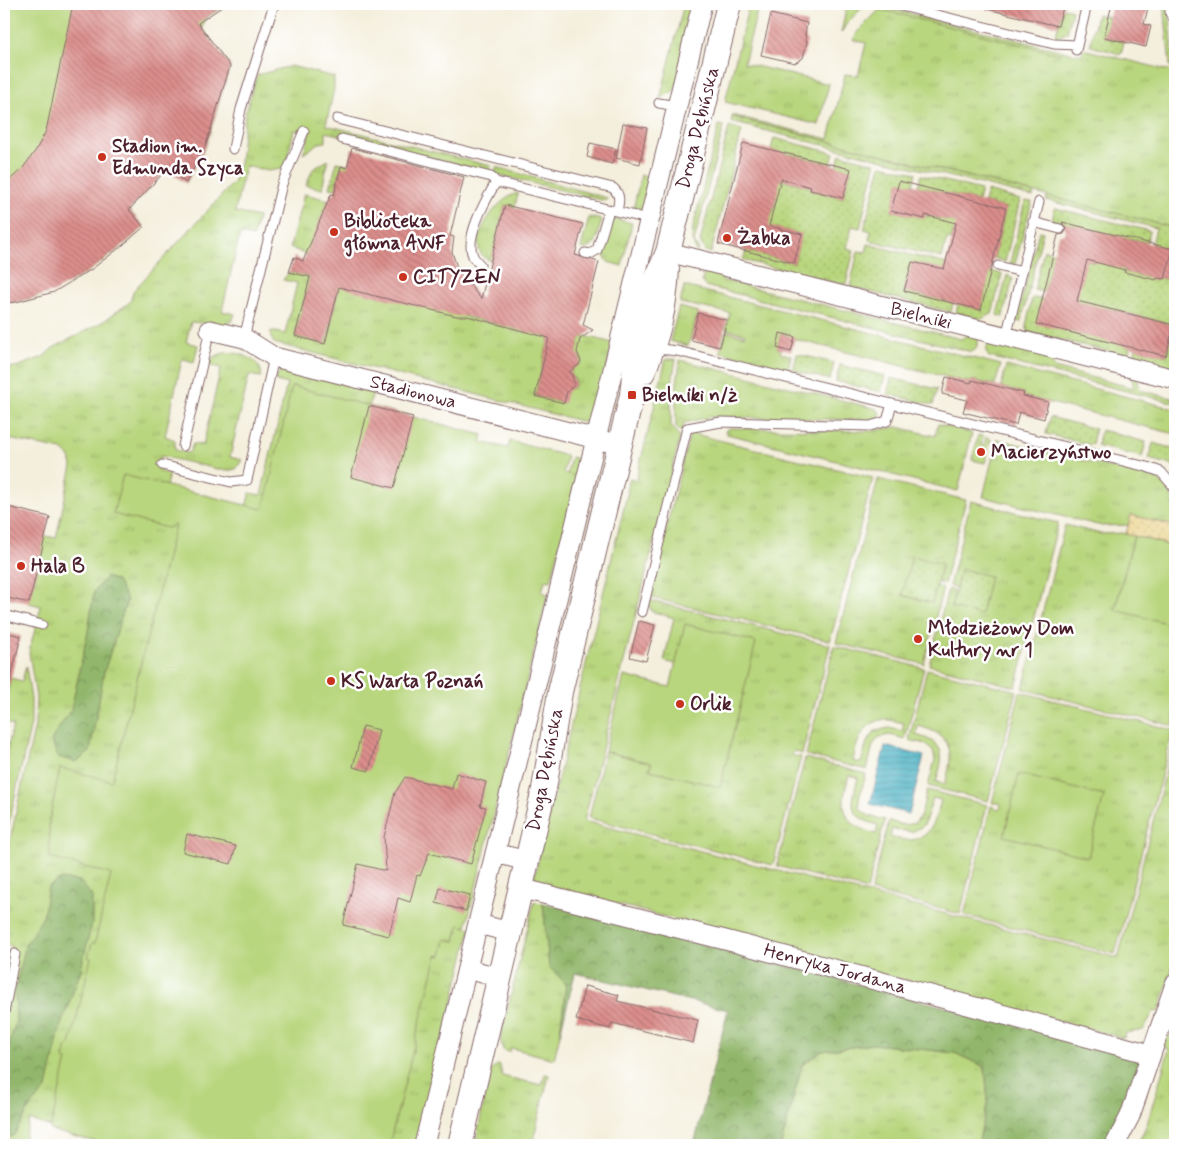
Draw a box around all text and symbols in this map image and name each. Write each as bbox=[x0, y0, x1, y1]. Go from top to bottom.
street label: Droga Dębińska bbox=[671, 64, 726, 192]
place label: Stadion im. Edmunda Szyca bbox=[112, 134, 244, 182]
marker: Stadion im. Edmunda Szyca bbox=[96, 151, 108, 163]
place label: Biblioteka główna AWF bbox=[344, 209, 446, 257]
marker: Biblioteka główna AWF bbox=[328, 226, 340, 238]
place label: Żabka bbox=[737, 226, 790, 251]
marker: Żabka bbox=[721, 232, 733, 244]
place label: CITYZEN bbox=[413, 265, 501, 290]
marker: CITYZEN bbox=[397, 271, 409, 283]
street label: Bielniki bbox=[888, 296, 954, 336]
street label: Stadionowa bbox=[367, 369, 459, 415]
place label: Bielniki n/ż bbox=[642, 383, 738, 408]
marker: Bielniki n/ż bbox=[626, 389, 638, 401]
place label: Macierzyństwo bbox=[991, 440, 1111, 465]
marker: Macierzyństwo bbox=[975, 446, 987, 458]
place label: Hala B bbox=[31, 554, 85, 579]
marker: Hala B bbox=[15, 560, 27, 572]
place label: Młodzieżowy Dom Kultury nr 1 bbox=[928, 616, 1074, 663]
marker: Młodzieżowy Dom Kultury nr 1 bbox=[912, 633, 924, 645]
place label: KS Warta Poznań bbox=[341, 669, 484, 694]
marker: KS Warta Poznań bbox=[325, 675, 337, 687]
place label: Orlik bbox=[690, 692, 732, 717]
marker: Orlik bbox=[674, 698, 686, 710]
street label: Droga Dębińska bbox=[521, 706, 570, 834]
street label: Henryka Jordana bbox=[761, 938, 909, 1001]

